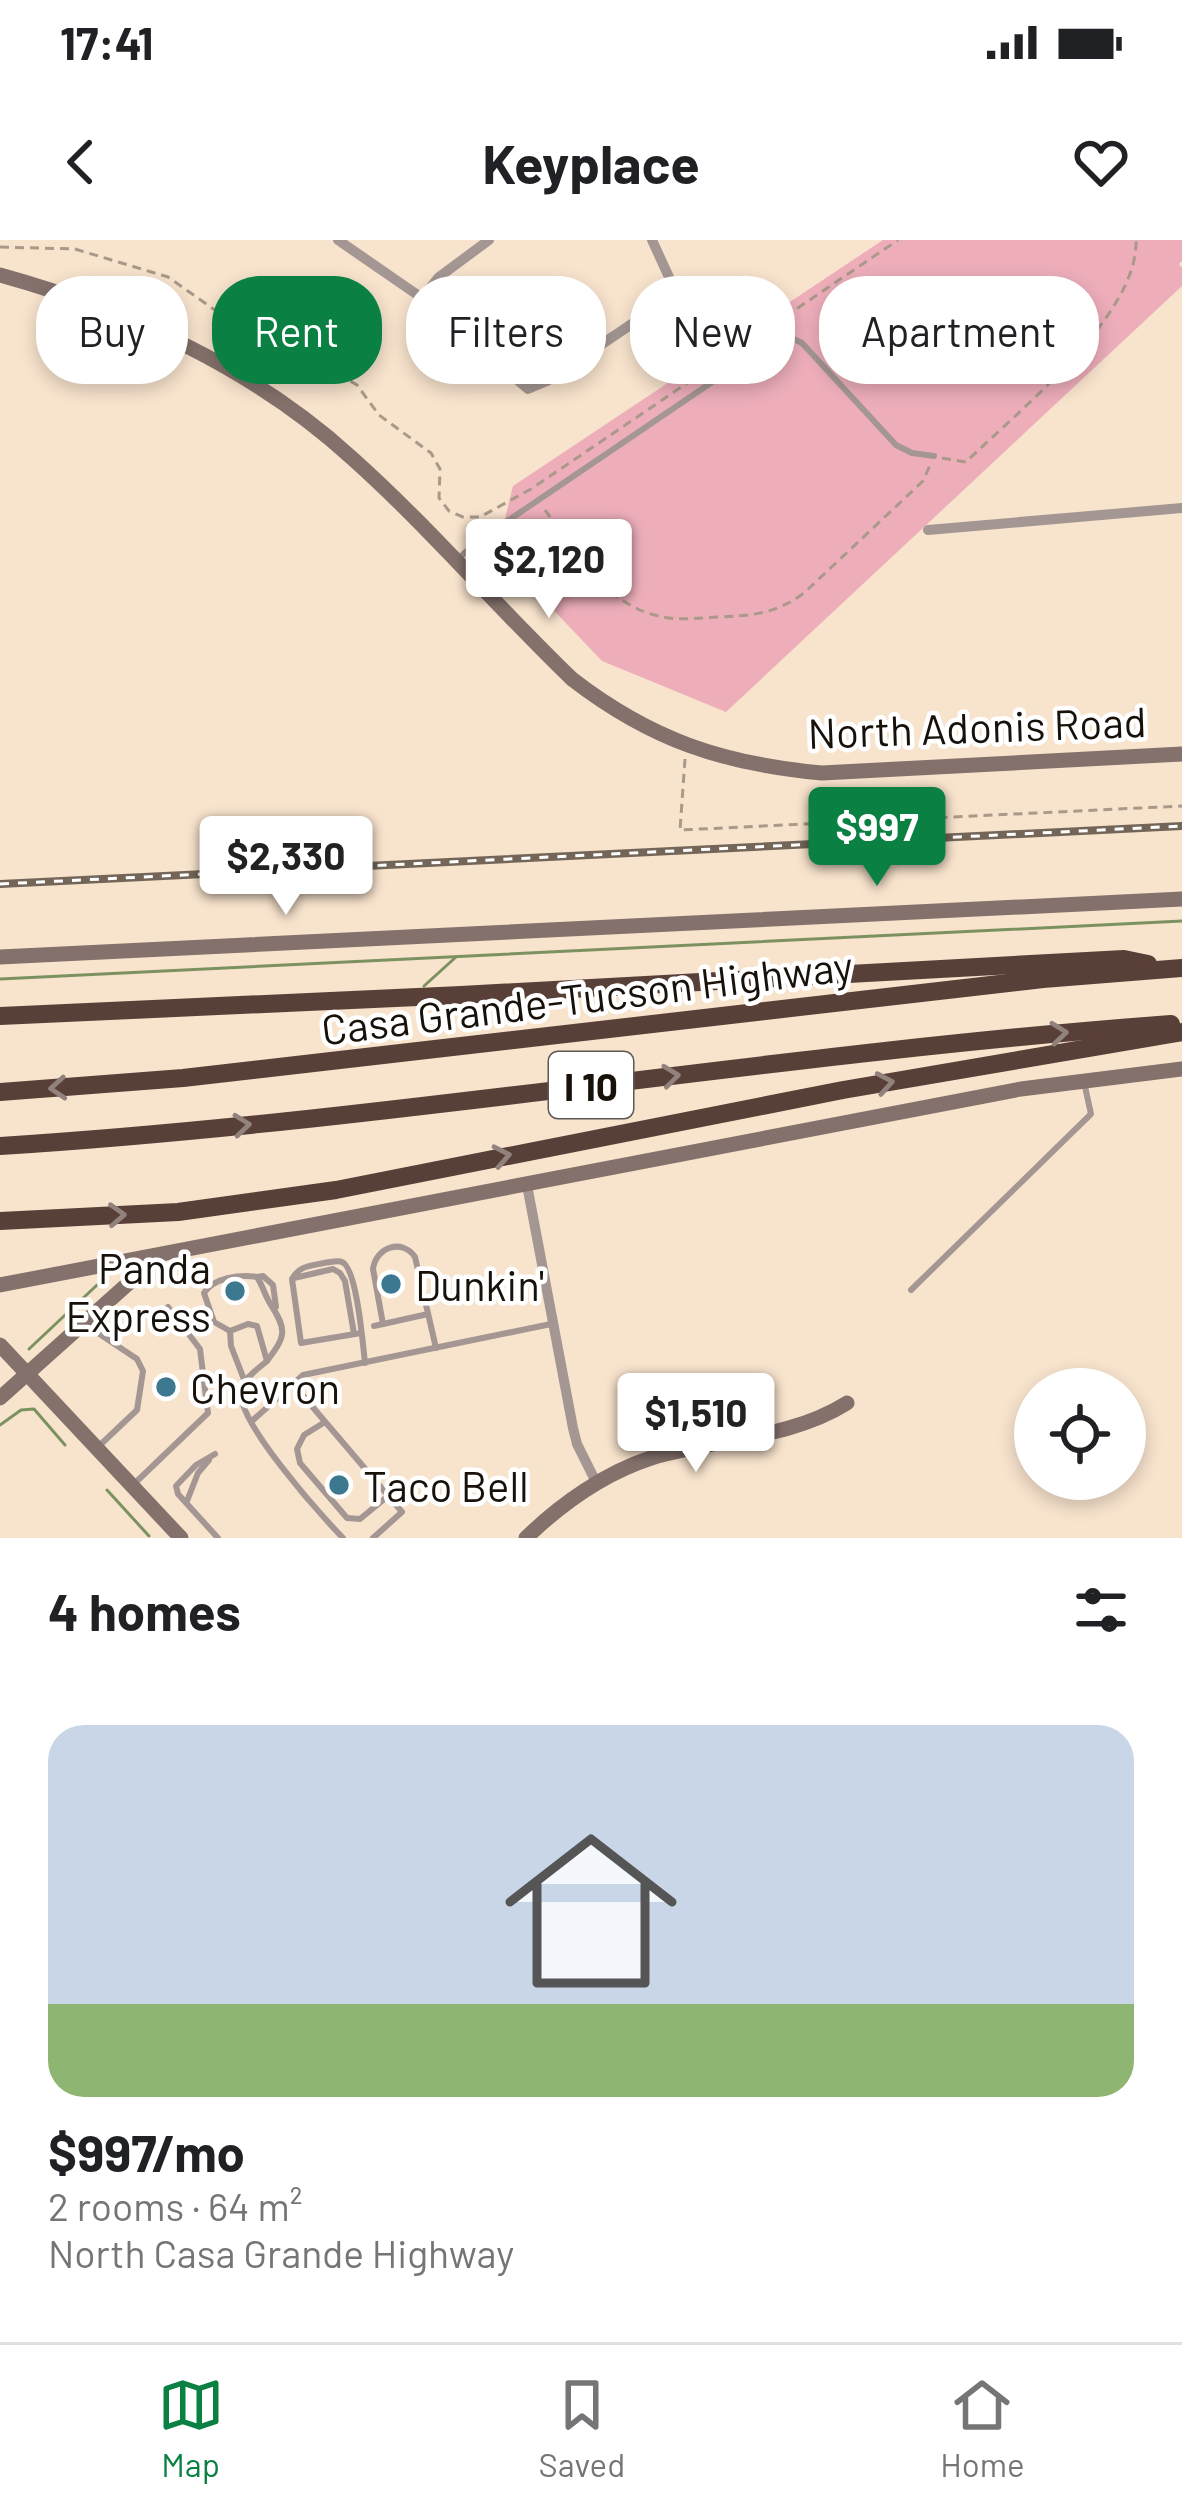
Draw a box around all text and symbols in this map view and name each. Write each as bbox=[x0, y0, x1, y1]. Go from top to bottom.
text: 17:41 bbox=[60, 15, 153, 69]
icon: back bbox=[48, 129, 114, 195]
icon: heart bbox=[1068, 129, 1134, 195]
text: Keyplace bbox=[482, 130, 700, 195]
chip: Buy bbox=[36, 276, 188, 384]
chip: Rent bbox=[212, 276, 382, 384]
chip: Filters bbox=[406, 276, 606, 384]
chip: New bbox=[630, 276, 795, 384]
chip: Apartment bbox=[819, 276, 1099, 384]
pin: $2,120 bbox=[451, 519, 647, 621]
text: $2,120 bbox=[493, 534, 605, 581]
street label: North Adonis Road bbox=[807, 695, 1147, 757]
pin: $997 bbox=[806, 787, 948, 889]
text: $997 bbox=[835, 802, 919, 849]
pin: $2,330 bbox=[188, 816, 384, 918]
text: $2,330 bbox=[227, 831, 345, 878]
street label: Casa Grande-Tucson Highway bbox=[318, 939, 856, 1054]
one-way arrow bbox=[1050, 1021, 1069, 1046]
road number: I 10 bbox=[549, 1052, 633, 1118]
one-way arrow bbox=[661, 1063, 681, 1089]
one-way arrow bbox=[875, 1071, 895, 1096]
one-way arrow bbox=[48, 1074, 67, 1100]
one-way arrow bbox=[232, 1113, 252, 1139]
one-way arrow bbox=[492, 1144, 512, 1170]
one-way arrow bbox=[108, 1202, 127, 1228]
place label: Panda Express bbox=[66, 1242, 211, 1341]
place label: Dunkin' bbox=[415, 1259, 544, 1309]
marker: Dunkin' bbox=[378, 1271, 404, 1297]
marker: Panda Express bbox=[222, 1278, 248, 1304]
place label: Chevron bbox=[190, 1362, 340, 1412]
map controls bbox=[1014, 1368, 1146, 1500]
button: locate bbox=[1014, 1368, 1146, 1500]
pin: $1,510 bbox=[598, 1373, 794, 1475]
marker: Chevron bbox=[153, 1374, 179, 1400]
text: $1,510 bbox=[644, 1388, 748, 1435]
place label: Taco Bell bbox=[363, 1460, 529, 1510]
marker: Taco Bell bbox=[326, 1472, 352, 1498]
icon: filters bbox=[1068, 1577, 1134, 1643]
text: 4 homes bbox=[48, 1580, 241, 1641]
icon: home bbox=[483, 1803, 699, 2019]
text: $997/mo bbox=[48, 2121, 245, 2182]
text: 2 rooms · 64 m² bbox=[48, 2182, 302, 2229]
text: North Casa Grande Highway bbox=[48, 2229, 514, 2276]
tab: Map bbox=[158, 2372, 224, 2484]
tab: Saved bbox=[539, 2372, 625, 2484]
tab: Home bbox=[940, 2372, 1024, 2484]

